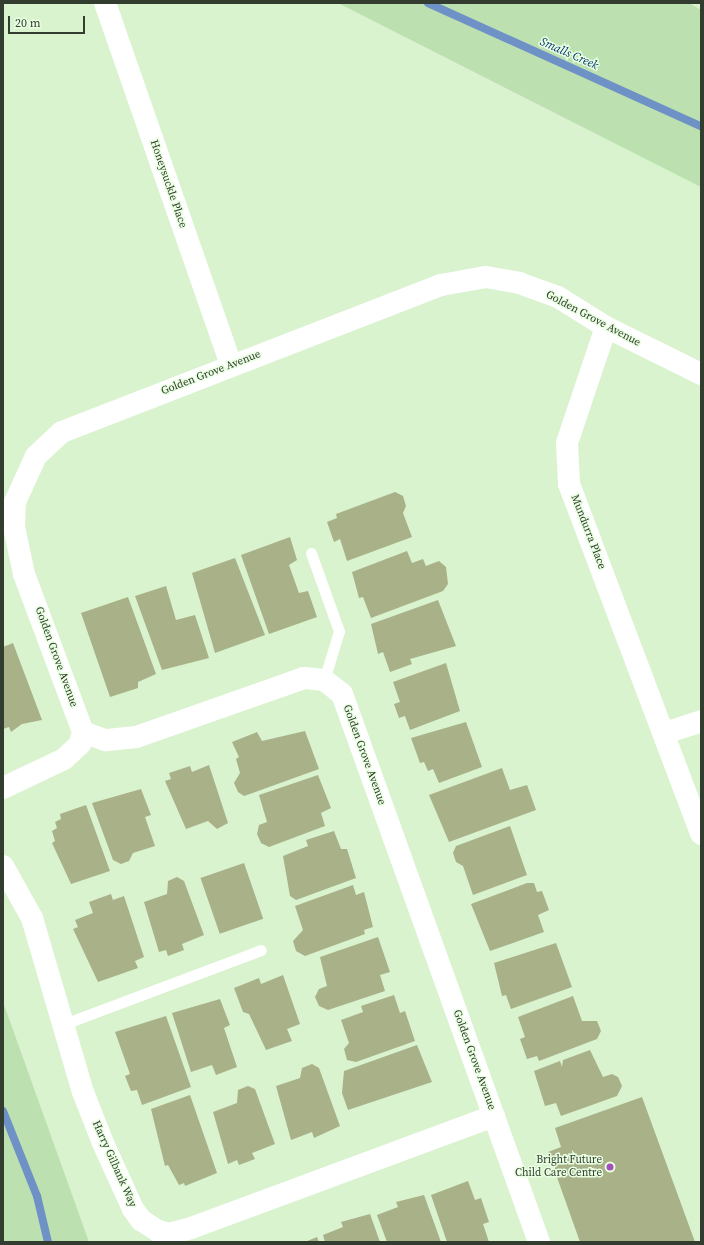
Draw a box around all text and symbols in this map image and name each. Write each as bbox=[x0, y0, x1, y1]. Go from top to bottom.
scale bar bbox=[10, 8, 87, 34]
text: 20 m bbox=[15, 15, 41, 31]
water label: Smalls Creek bbox=[538, 35, 600, 73]
street label: Honeysuckle Place bbox=[147, 138, 189, 230]
street label: Golden Grove Avenue bbox=[543, 288, 643, 350]
street label: Golden Grove Avenue bbox=[159, 348, 263, 398]
street label: Mundurra Place bbox=[568, 493, 608, 571]
street label: Golden Grove Avenue bbox=[32, 605, 80, 709]
street label: Golden Grove Avenue bbox=[340, 703, 388, 807]
street label: Golden Grove Avenue bbox=[450, 1008, 498, 1112]
street label: Harry Gilbank Way bbox=[89, 1119, 139, 1209]
place label: Bright Future Child Care Centre bbox=[515, 1154, 602, 1180]
marker: Bright Future Child Care Centre bbox=[605, 1162, 615, 1172]

